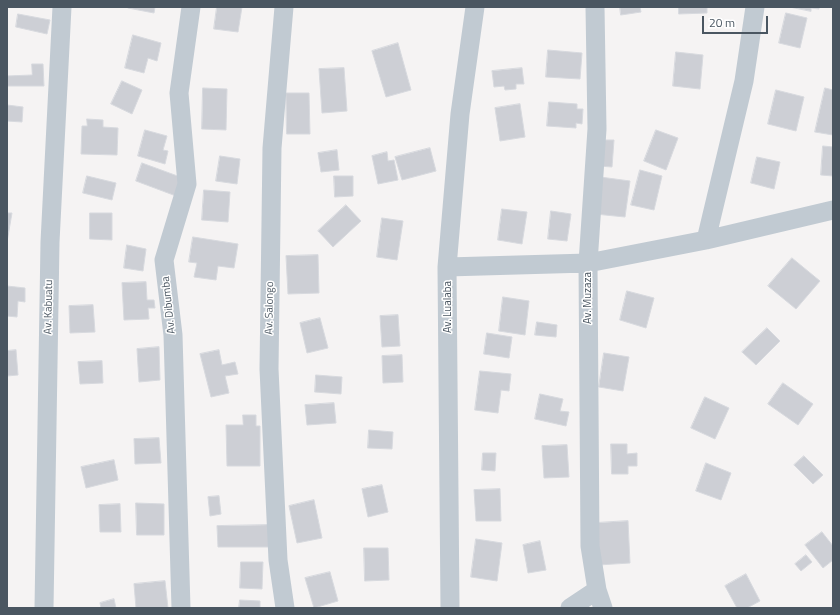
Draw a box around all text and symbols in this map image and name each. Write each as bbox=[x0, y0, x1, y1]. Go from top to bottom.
scale bar bbox=[704, 8, 770, 34]
text: 20 m bbox=[709, 13, 735, 32]
street label: Av. Muzaza bbox=[581, 272, 595, 324]
street label: Av. Dibumba bbox=[159, 276, 179, 334]
street label: Av. Kabuatu bbox=[42, 280, 56, 334]
street label: Av. Salongo bbox=[263, 281, 277, 335]
street label: Av. Lualaba bbox=[441, 281, 455, 333]

